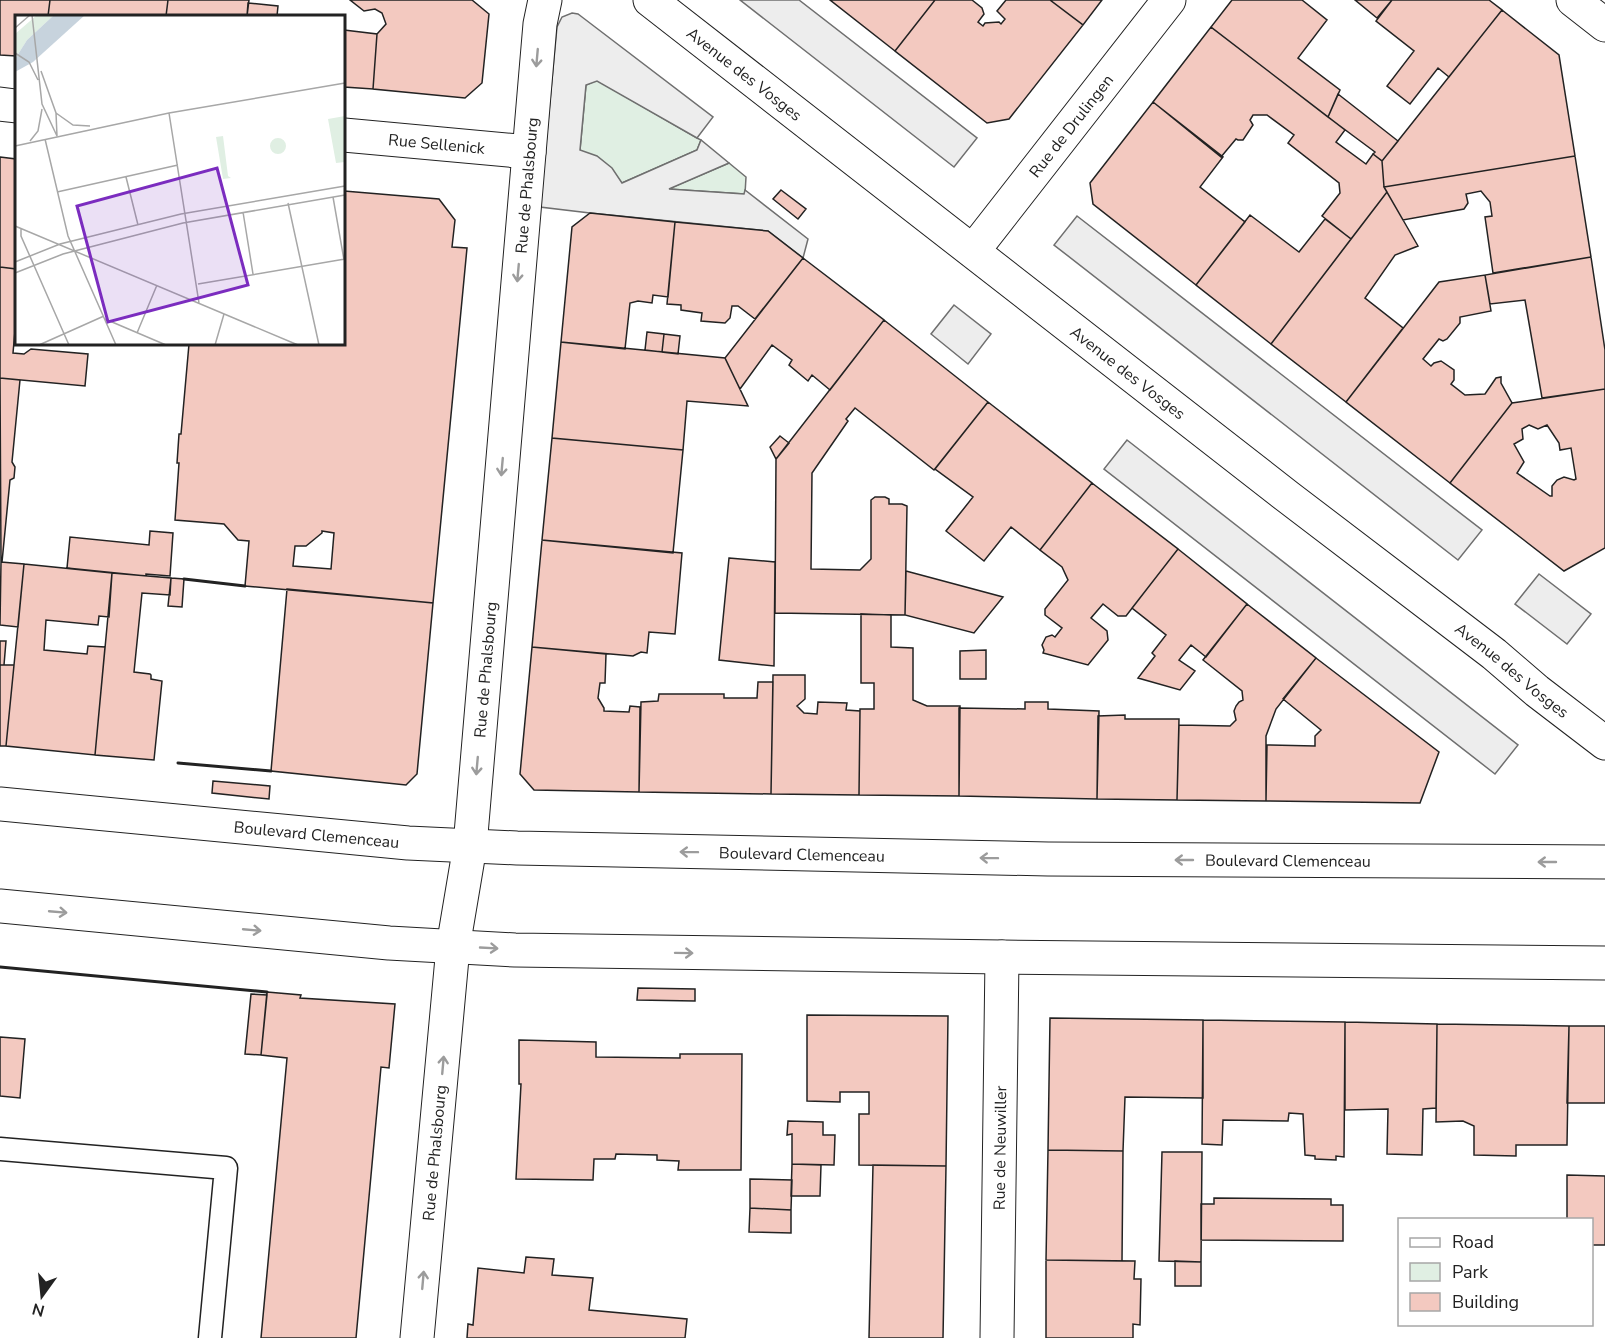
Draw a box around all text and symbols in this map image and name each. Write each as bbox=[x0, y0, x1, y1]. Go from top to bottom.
inset map bbox=[15, 15, 345, 345]
street label: Avenue des Vosges bbox=[682, 23, 806, 126]
one-way arrow bbox=[531, 47, 542, 67]
street label: Rue de Drulingen bbox=[1024, 70, 1119, 183]
street label: Rue de Phalsbourg bbox=[510, 117, 544, 255]
street label: Rue Sellenick bbox=[387, 129, 487, 160]
one-way arrow bbox=[513, 262, 524, 282]
street label: Avenue des Vosges bbox=[1065, 321, 1190, 425]
one-way arrow bbox=[496, 456, 507, 476]
street label: Rue de Phalsbourg bbox=[469, 601, 503, 739]
street label: Avenue des Vosges bbox=[1450, 618, 1573, 724]
one-way arrow bbox=[471, 755, 482, 775]
street label: Boulevard Clemenceau bbox=[233, 816, 400, 854]
street label: Boulevard Clemenceau bbox=[719, 842, 885, 868]
one-way arrow bbox=[679, 846, 699, 857]
street label: Boulevard Clemenceau bbox=[1205, 850, 1371, 873]
one-way arrow bbox=[979, 852, 999, 863]
one-way arrow bbox=[1174, 854, 1194, 866]
one-way arrow bbox=[1537, 856, 1557, 868]
one-way arrow bbox=[48, 907, 68, 918]
one-way arrow bbox=[242, 925, 262, 936]
one-way arrow bbox=[478, 943, 498, 954]
one-way arrow bbox=[673, 947, 693, 958]
one-way arrow bbox=[438, 1055, 449, 1075]
street label: Rue de Phalsbourg bbox=[418, 1084, 452, 1222]
street label: Rue de Neuwiller bbox=[989, 1085, 1012, 1210]
legend bbox=[1398, 1218, 1593, 1326]
text: Road bbox=[1452, 1230, 1494, 1254]
text: Park bbox=[1452, 1260, 1489, 1284]
north arrow bbox=[12, 1266, 72, 1326]
one-way arrow bbox=[418, 1270, 429, 1290]
text: Building bbox=[1452, 1290, 1519, 1314]
text: N bbox=[30, 1297, 47, 1322]

